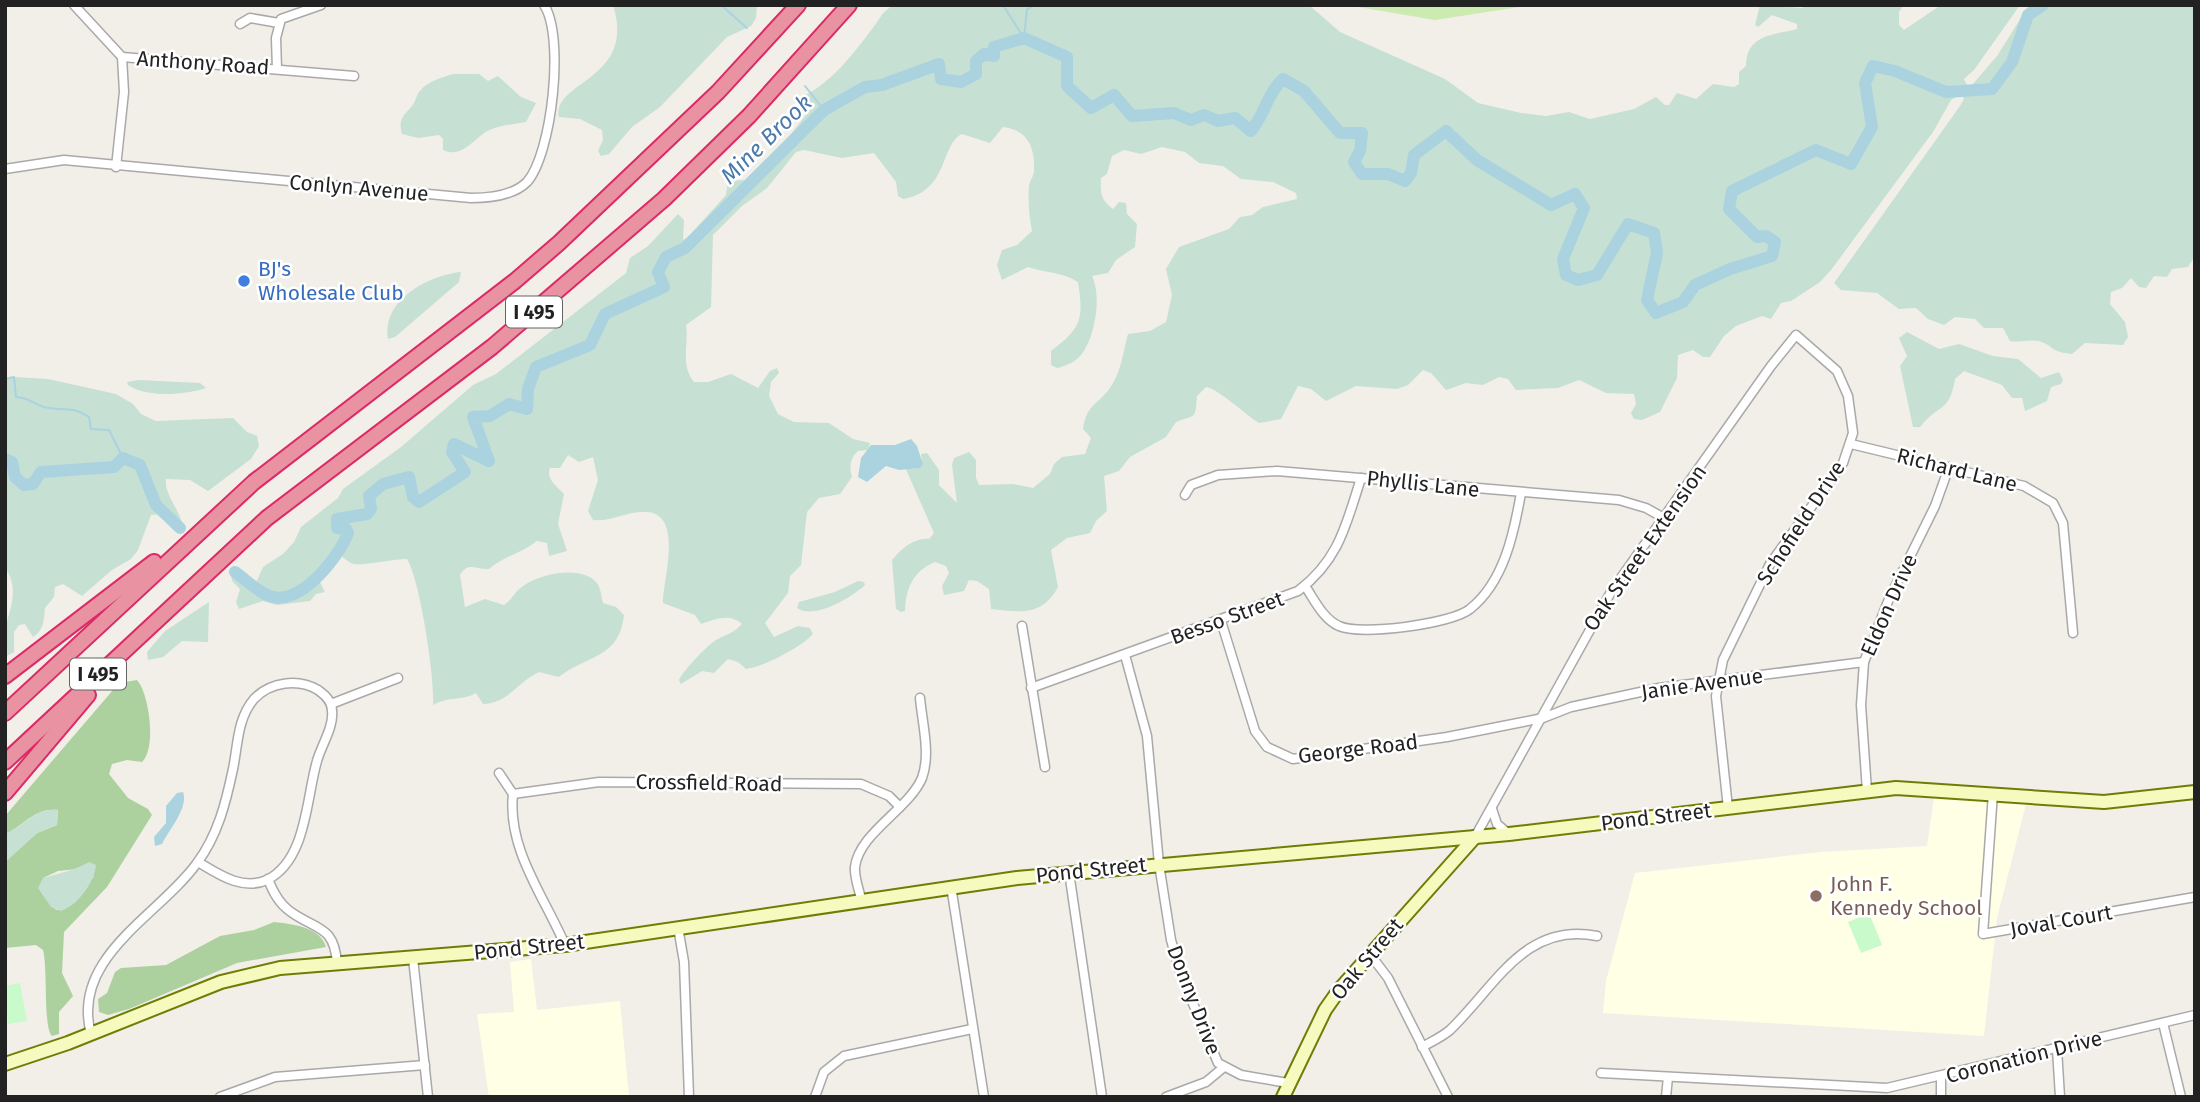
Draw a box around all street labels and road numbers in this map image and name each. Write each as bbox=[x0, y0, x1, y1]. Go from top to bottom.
street label: Anthony Road bbox=[136, 45, 270, 81]
street label: Conlyn Avenue bbox=[288, 169, 430, 207]
road number: I 495 bbox=[506, 296, 562, 328]
street label: Richard Lane bbox=[1894, 442, 2020, 498]
street label: Schofield Drive bbox=[1751, 456, 1851, 590]
street label: Oak Street Extension bbox=[1578, 460, 1712, 636]
street label: Phyllis Lane bbox=[1365, 465, 1481, 503]
street label: Eldon Drive bbox=[1855, 550, 1923, 660]
street label: Besso Street bbox=[1167, 585, 1287, 650]
road number: I 495 bbox=[70, 659, 126, 690]
street label: Janie Avenue bbox=[1639, 663, 1765, 705]
street label: George Road bbox=[1296, 729, 1420, 769]
street label: Crossfield Road bbox=[635, 769, 783, 797]
street label: Pond Street bbox=[1599, 797, 1713, 837]
street label: Pond Street bbox=[1034, 851, 1148, 889]
street label: Joval Court bbox=[2008, 899, 2114, 943]
street label: Oak Street bbox=[1325, 912, 1409, 1005]
street label: Pond Street bbox=[472, 928, 586, 966]
street label: Donny Drive bbox=[1161, 941, 1227, 1059]
street label: Coronation Drive bbox=[1943, 1025, 2105, 1089]

